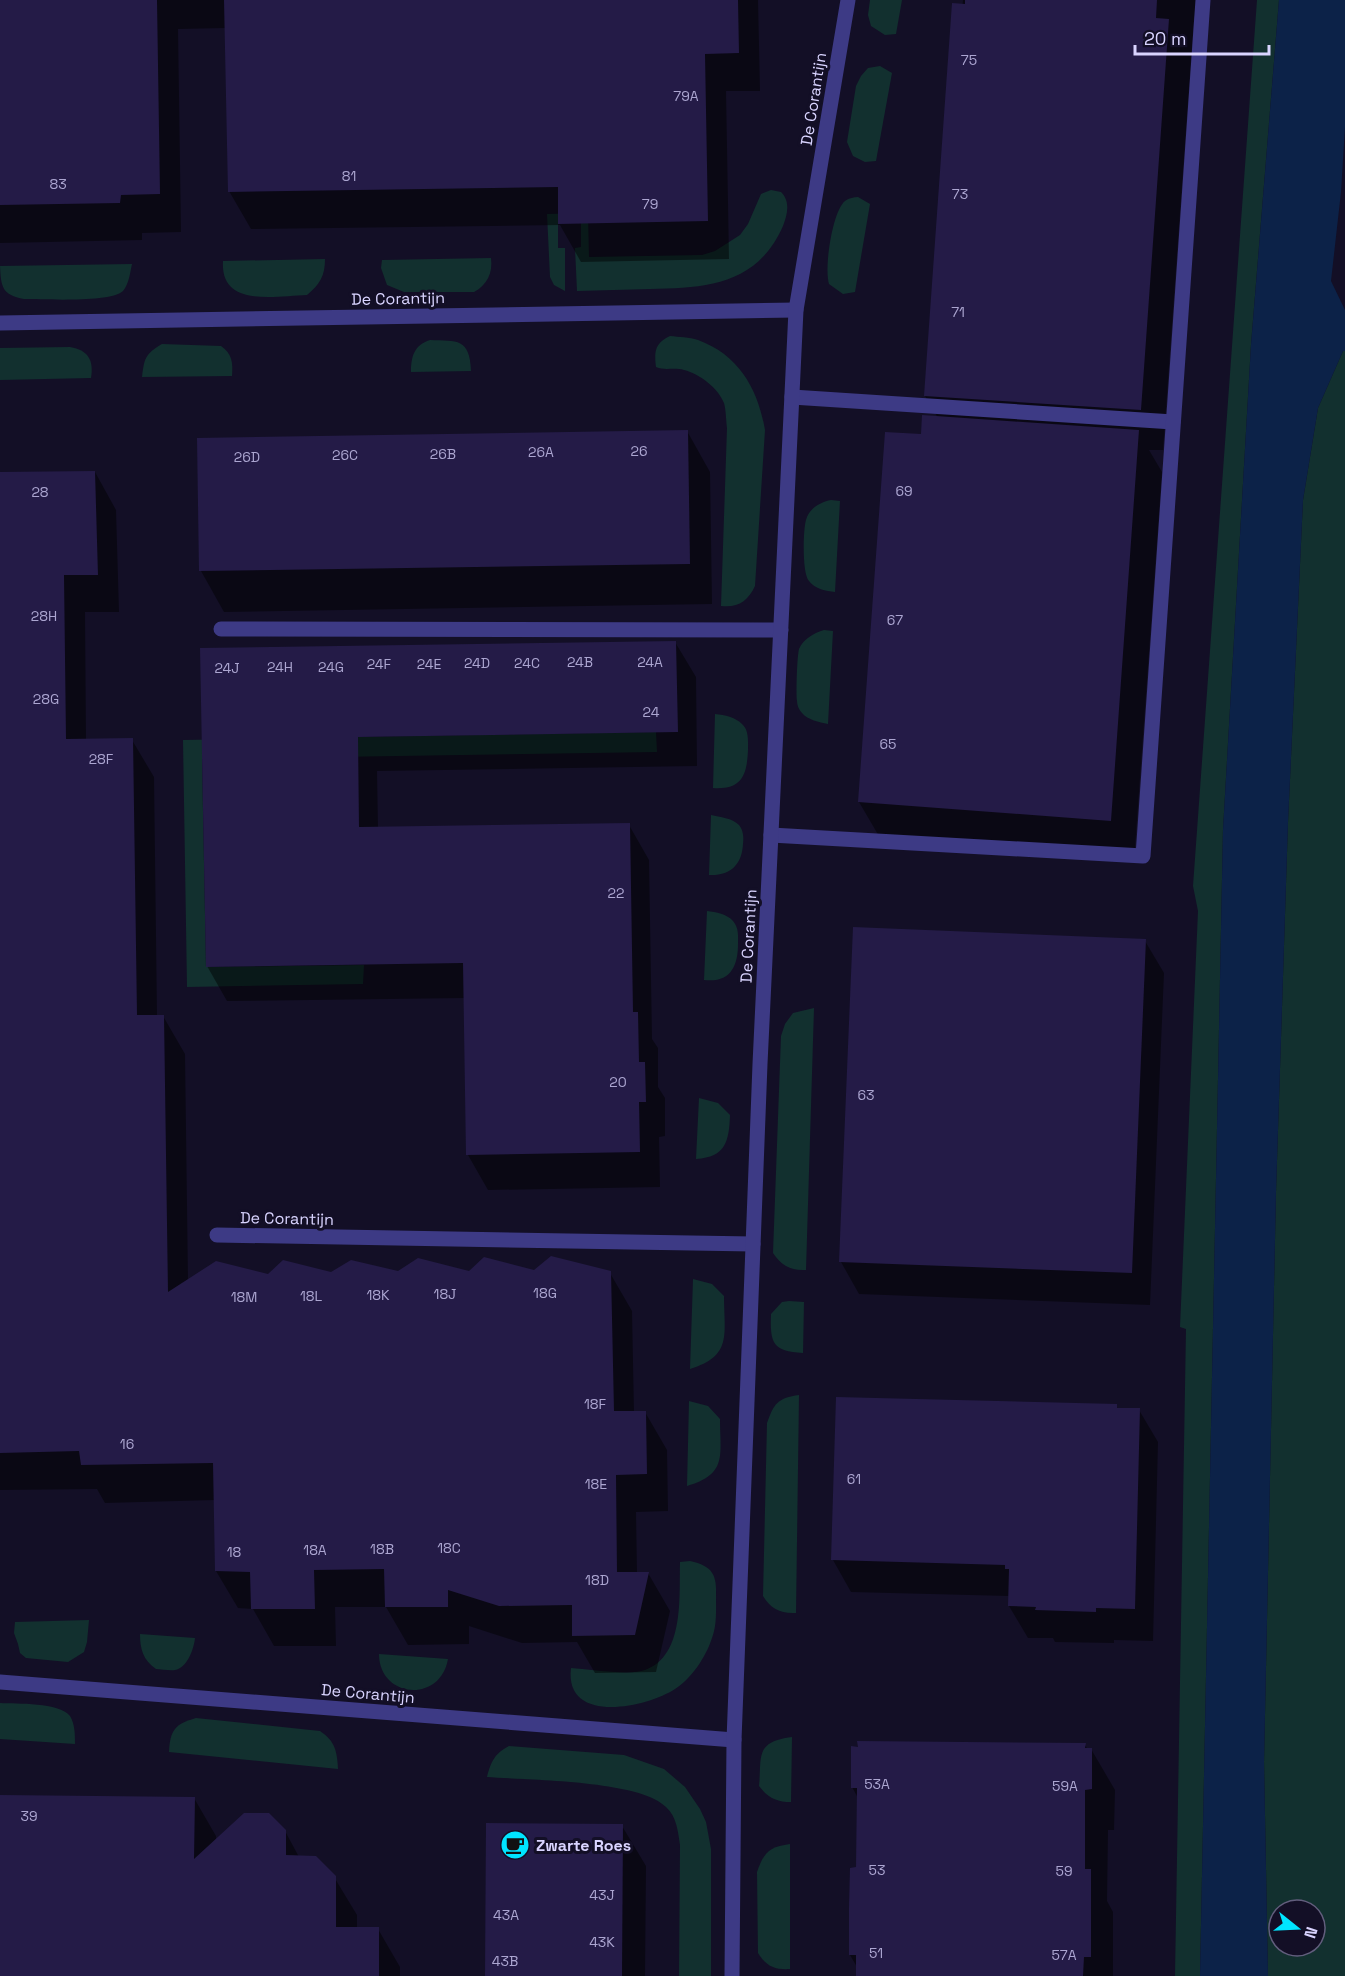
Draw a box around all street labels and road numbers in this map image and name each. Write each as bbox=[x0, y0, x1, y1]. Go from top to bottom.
street label: De Corantijn bbox=[796, 51, 831, 147]
street label: De Corantijn bbox=[351, 287, 445, 310]
street label: De Corantijn bbox=[736, 889, 761, 983]
street label: De Corantijn bbox=[240, 1207, 334, 1230]
street label: De Corantijn bbox=[320, 1679, 416, 1708]

